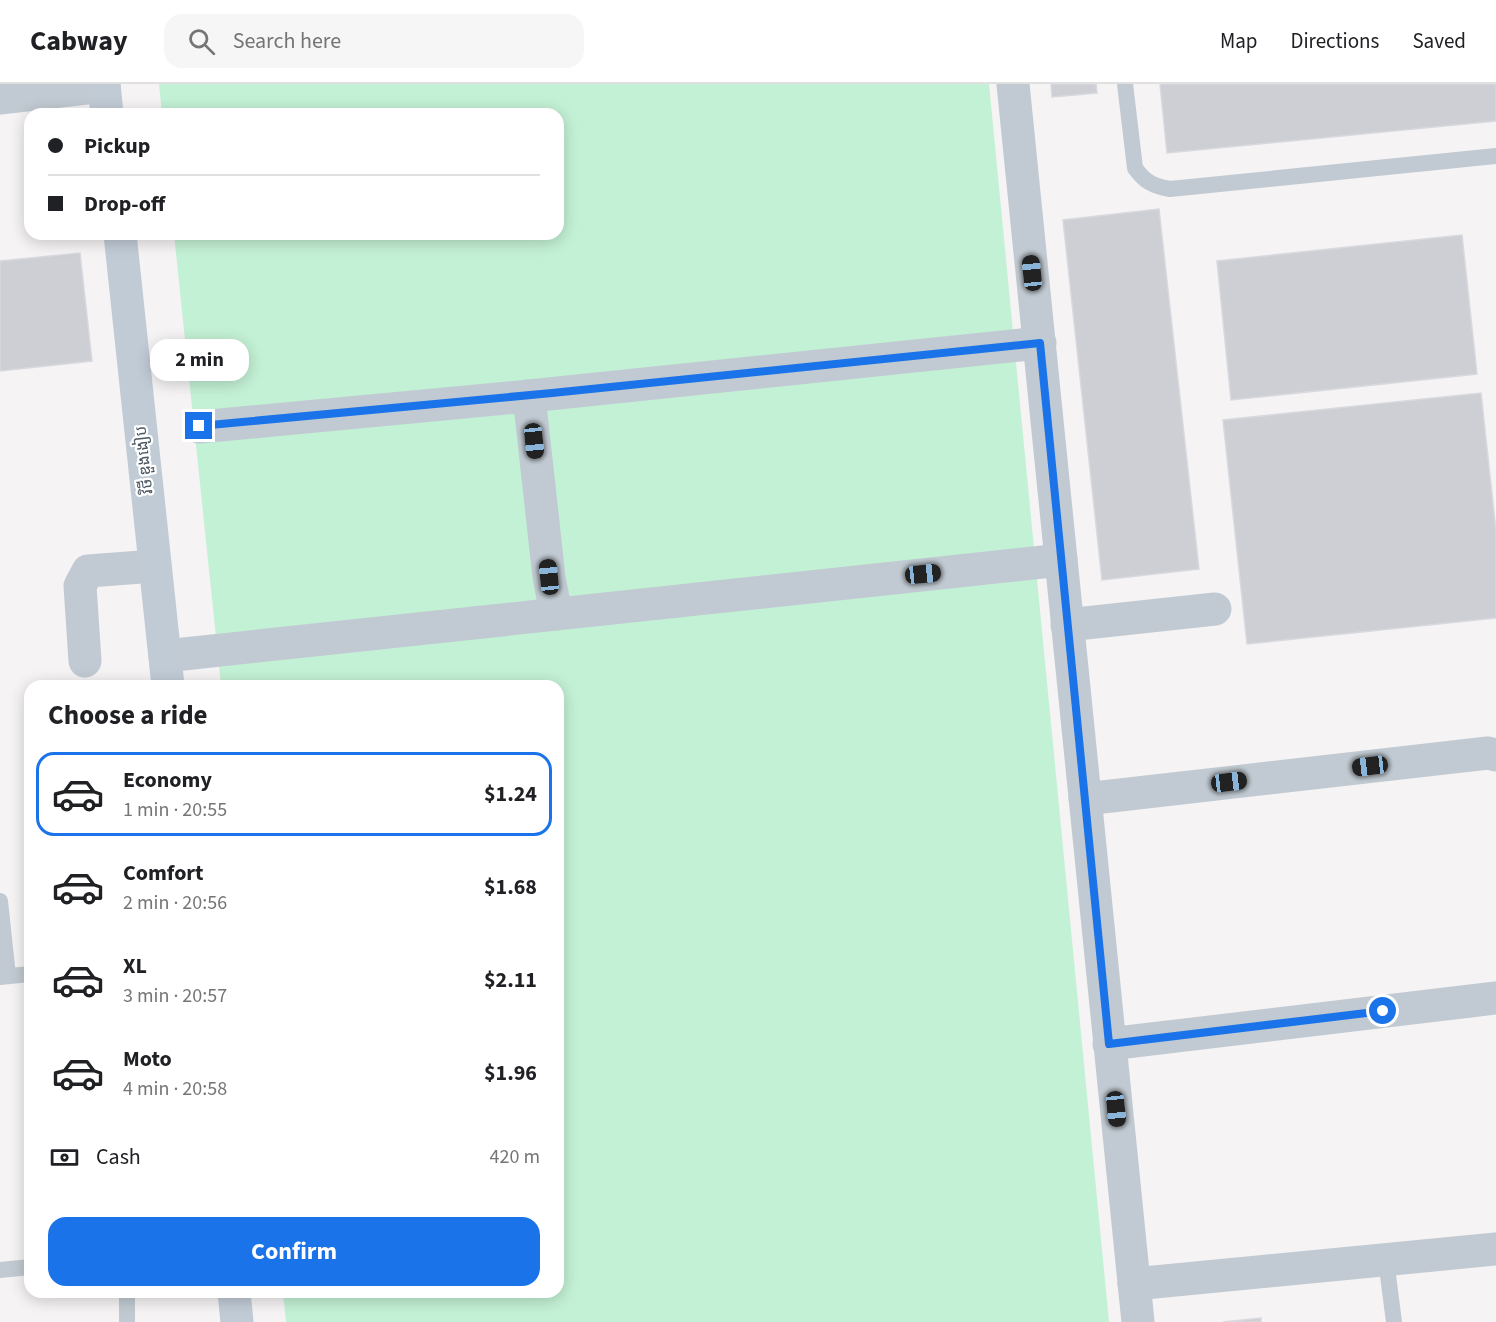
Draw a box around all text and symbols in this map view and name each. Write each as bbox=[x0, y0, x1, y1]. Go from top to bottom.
search box bbox=[164, 14, 584, 68]
text: Cabway bbox=[30, 21, 128, 61]
icon: search bbox=[185, 25, 218, 58]
text: Search here bbox=[233, 25, 341, 57]
text: Map bbox=[1220, 26, 1258, 56]
text: Directions bbox=[1291, 26, 1379, 56]
text: Saved bbox=[1412, 26, 1466, 56]
text: Pickup bbox=[84, 130, 150, 162]
text: Drop-off bbox=[84, 188, 165, 220]
car bbox=[1021, 254, 1043, 292]
callout: 2 min bbox=[150, 339, 248, 381]
text: 2 min bbox=[175, 346, 224, 374]
route end bbox=[185, 412, 212, 439]
car bbox=[523, 422, 545, 460]
street label: វិថី ឌួងងៀប bbox=[129, 425, 159, 496]
car bbox=[538, 558, 560, 596]
car bbox=[904, 563, 942, 585]
text: Choose a ride bbox=[48, 696, 208, 735]
car bbox=[1351, 755, 1389, 777]
text: Economy bbox=[123, 764, 212, 796]
icon: car bbox=[51, 767, 105, 821]
car bbox=[1210, 771, 1248, 793]
text: $1.24 bbox=[484, 778, 537, 810]
text: 1 min · 20:55 bbox=[123, 796, 227, 824]
text: Comfort bbox=[123, 857, 204, 889]
icon: car bbox=[51, 860, 105, 914]
text: $1.68 bbox=[484, 871, 537, 903]
text: 2 min · 20:56 bbox=[123, 889, 227, 917]
text: XL bbox=[123, 950, 147, 982]
icon: car bbox=[51, 953, 105, 1007]
text: $2.11 bbox=[484, 964, 537, 996]
text: 3 min · 20:57 bbox=[123, 982, 227, 1010]
route start bbox=[1369, 997, 1396, 1024]
text: Moto bbox=[123, 1043, 172, 1075]
icon: car bbox=[51, 1046, 105, 1100]
text: $1.96 bbox=[484, 1057, 537, 1089]
text: 4 min · 20:58 bbox=[123, 1075, 227, 1103]
car bbox=[1105, 1090, 1127, 1128]
icon: cash bbox=[48, 1141, 81, 1174]
text: Cash bbox=[96, 1141, 141, 1173]
text: 420 m bbox=[490, 1143, 540, 1171]
button: Confirm bbox=[48, 1217, 540, 1286]

